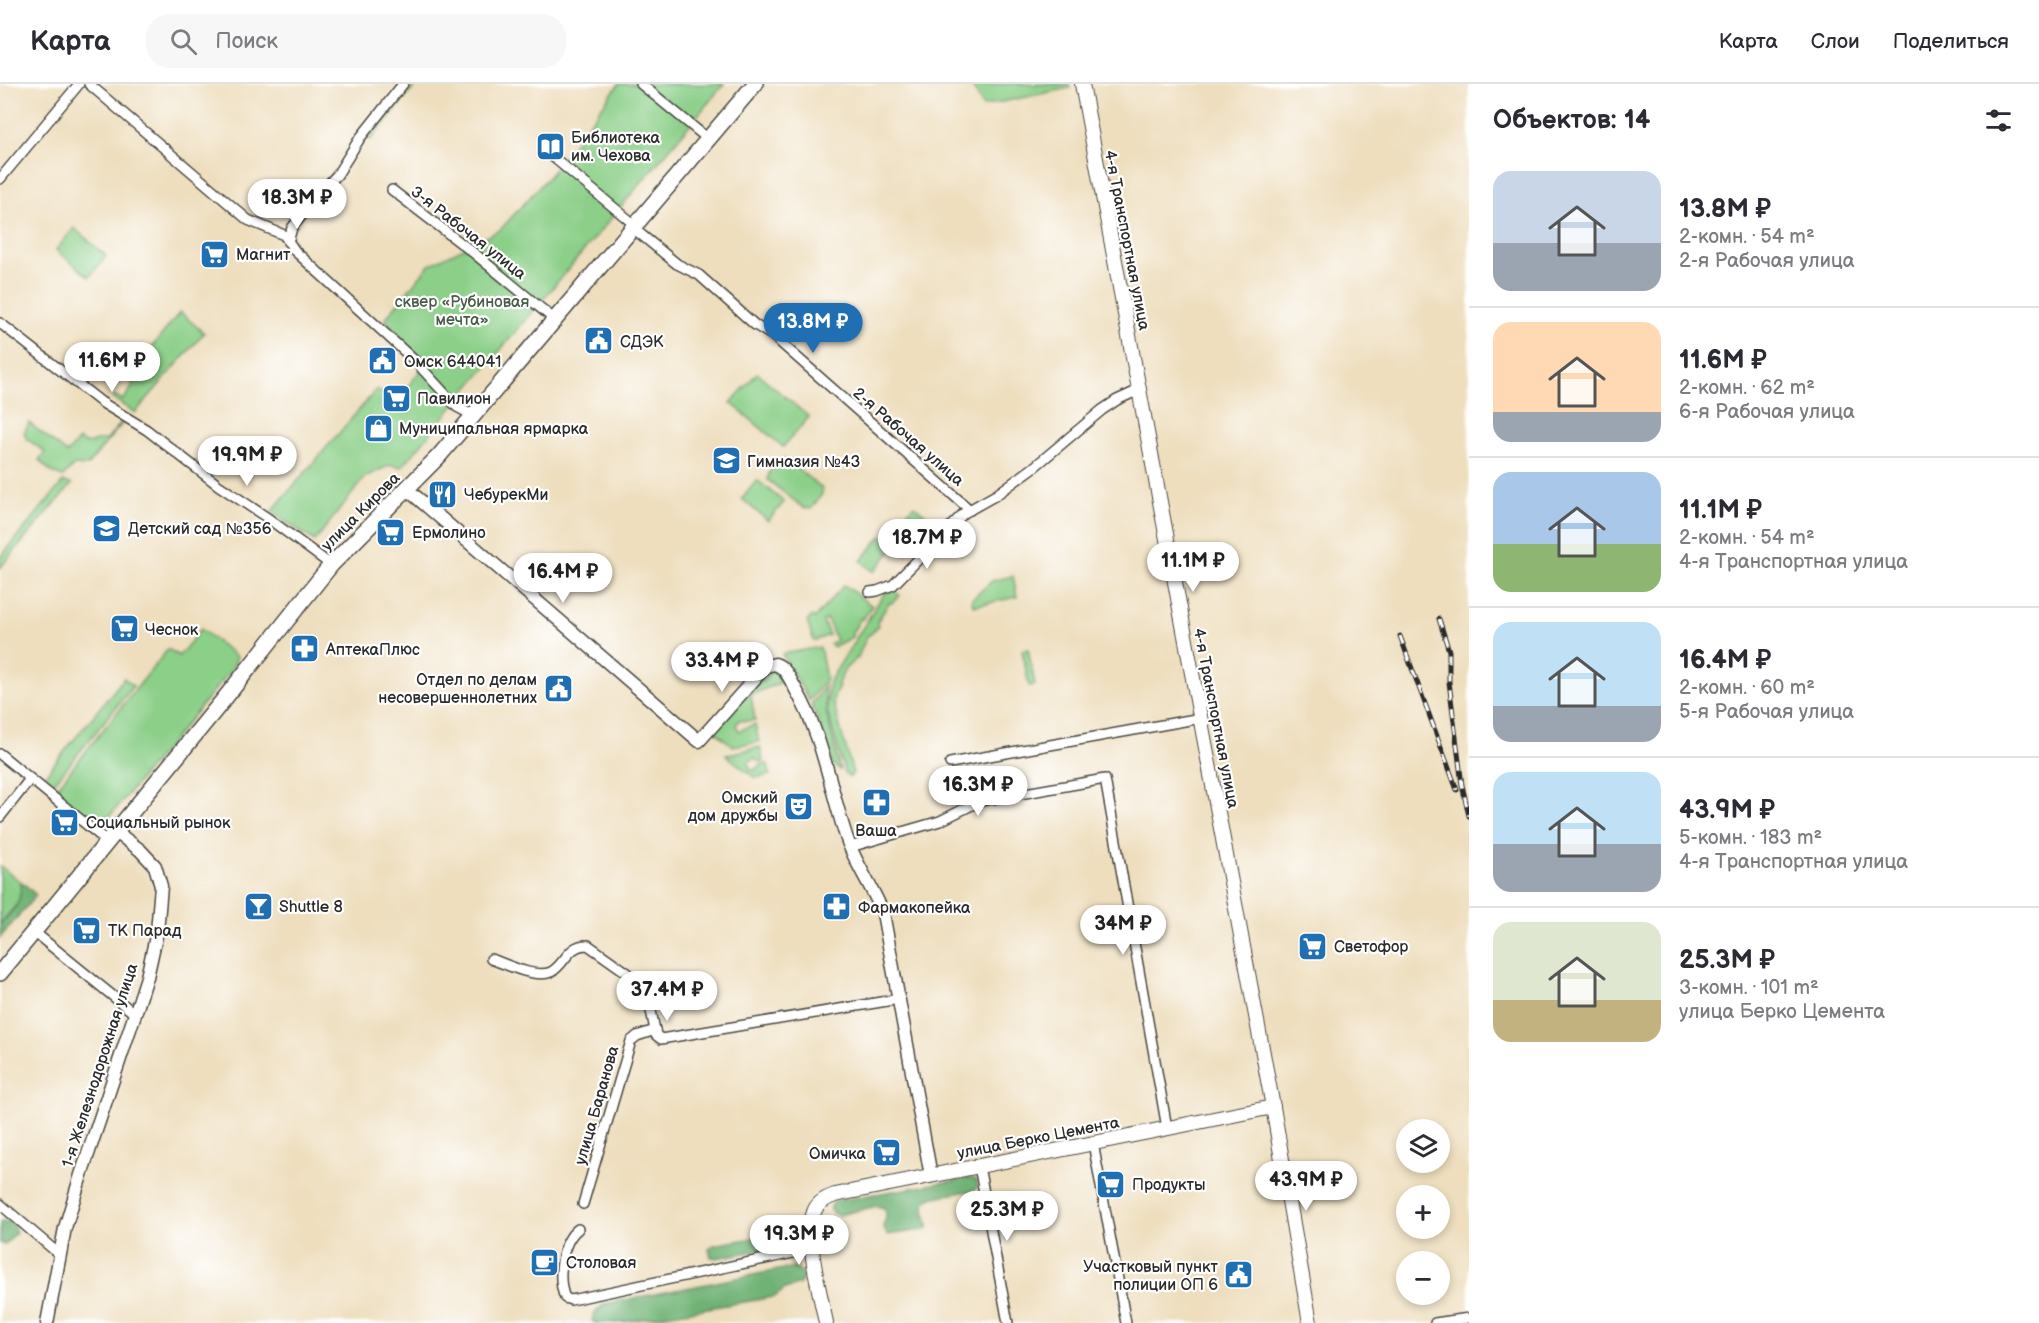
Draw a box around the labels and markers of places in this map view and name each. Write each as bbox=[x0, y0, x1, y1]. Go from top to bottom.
place label: Библиотека им. Чехова bbox=[571, 129, 660, 166]
library icon: Библиотека им. Чехова bbox=[534, 130, 566, 162]
pin: 18.3M ₽ bbox=[242, 179, 352, 230]
supermarket icon: Магнит bbox=[199, 238, 231, 270]
place label: Магнит bbox=[236, 246, 291, 265]
pin: 13.8M ₽ bbox=[758, 303, 868, 354]
public building icon: СДЭК bbox=[583, 325, 615, 357]
place label: СДЭК bbox=[620, 333, 664, 352]
pin: 11.6M ₽ bbox=[57, 342, 167, 393]
public building icon: Омск 644041 bbox=[367, 345, 399, 377]
place label: Омск 644041 bbox=[404, 353, 501, 372]
supermarket icon: Павилион bbox=[380, 382, 412, 414]
place label: Павилион bbox=[417, 390, 491, 409]
shop icon: Муниципальная ярмарка bbox=[362, 412, 394, 444]
place label: Муниципальная ярмарка bbox=[399, 420, 589, 439]
pin: 19.9M ₽ bbox=[192, 436, 302, 487]
school or university icon: Гимназия №43 bbox=[710, 445, 742, 477]
place label: Гимназия №43 bbox=[747, 453, 861, 472]
restaurant icon: ЧебурекМи bbox=[427, 478, 459, 510]
place label: ЧебурекМи bbox=[464, 486, 548, 505]
school or university icon: Детский сад №356 bbox=[91, 512, 123, 544]
supermarket icon: Ермолино bbox=[375, 516, 407, 548]
pin: 18.7M ₽ bbox=[872, 519, 982, 570]
place label: Детский сад №356 bbox=[128, 520, 272, 539]
place label: Ермолино bbox=[412, 524, 486, 543]
pin: 11.1M ₽ bbox=[1138, 542, 1248, 593]
pin: 16.4M ₽ bbox=[508, 553, 618, 604]
supermarket icon: Чеснок bbox=[108, 613, 140, 645]
place label: Чеснок bbox=[145, 621, 199, 640]
pharmacy icon: АптекаПлюс bbox=[289, 633, 321, 665]
place label: АптекаПлюс bbox=[325, 641, 420, 660]
pin: 33.4M ₽ bbox=[667, 642, 777, 693]
place label: Отдел по делам несовершеннолетних bbox=[378, 671, 537, 708]
public building icon: Отдел по делам несовершеннолетних bbox=[542, 672, 574, 704]
pin: 16.3M ₽ bbox=[923, 766, 1033, 817]
pharmacy icon: Ваша bbox=[860, 786, 892, 818]
place label: Омский дом дружбы bbox=[688, 789, 778, 826]
theatre icon: Омский дом дружбы bbox=[783, 790, 815, 822]
supermarket icon: Социальный рынок bbox=[49, 806, 81, 838]
place label: Социальный рынок bbox=[86, 814, 231, 833]
place label: Ваша bbox=[855, 822, 897, 841]
bar icon: Shuttle 8 bbox=[242, 890, 274, 922]
pharmacy icon: Фармакопейка bbox=[821, 891, 853, 923]
place label: Shuttle 8 bbox=[279, 898, 343, 917]
place label: Фармакопейка bbox=[858, 899, 971, 918]
pin: 34M ₽ bbox=[1081, 905, 1165, 956]
supermarket icon: ТК Парад bbox=[71, 914, 103, 946]
place label: ТК Парад bbox=[108, 922, 182, 941]
supermarket icon: Светофор bbox=[1297, 930, 1329, 962]
place label: Светофор bbox=[1334, 938, 1408, 957]
pin: 37.4M ₽ bbox=[612, 971, 722, 1022]
supermarket icon: Омичка bbox=[871, 1137, 903, 1169]
place label: Омичка bbox=[809, 1145, 867, 1164]
pin: 43.9M ₽ bbox=[1251, 1161, 1361, 1212]
supermarket icon: Продукты bbox=[1095, 1168, 1127, 1200]
place label: Продукты bbox=[1132, 1176, 1205, 1195]
pin: 25.3M ₽ bbox=[952, 1191, 1062, 1242]
pin: 19.3M ₽ bbox=[744, 1215, 854, 1266]
cafe icon: Столовая bbox=[529, 1246, 561, 1278]
place label: Столовая bbox=[566, 1254, 636, 1273]
place label: Участковый пункт полиции ОП 6 bbox=[1083, 1258, 1219, 1295]
public building icon: Участковый пункт полиции ОП 6 bbox=[1223, 1259, 1255, 1291]

